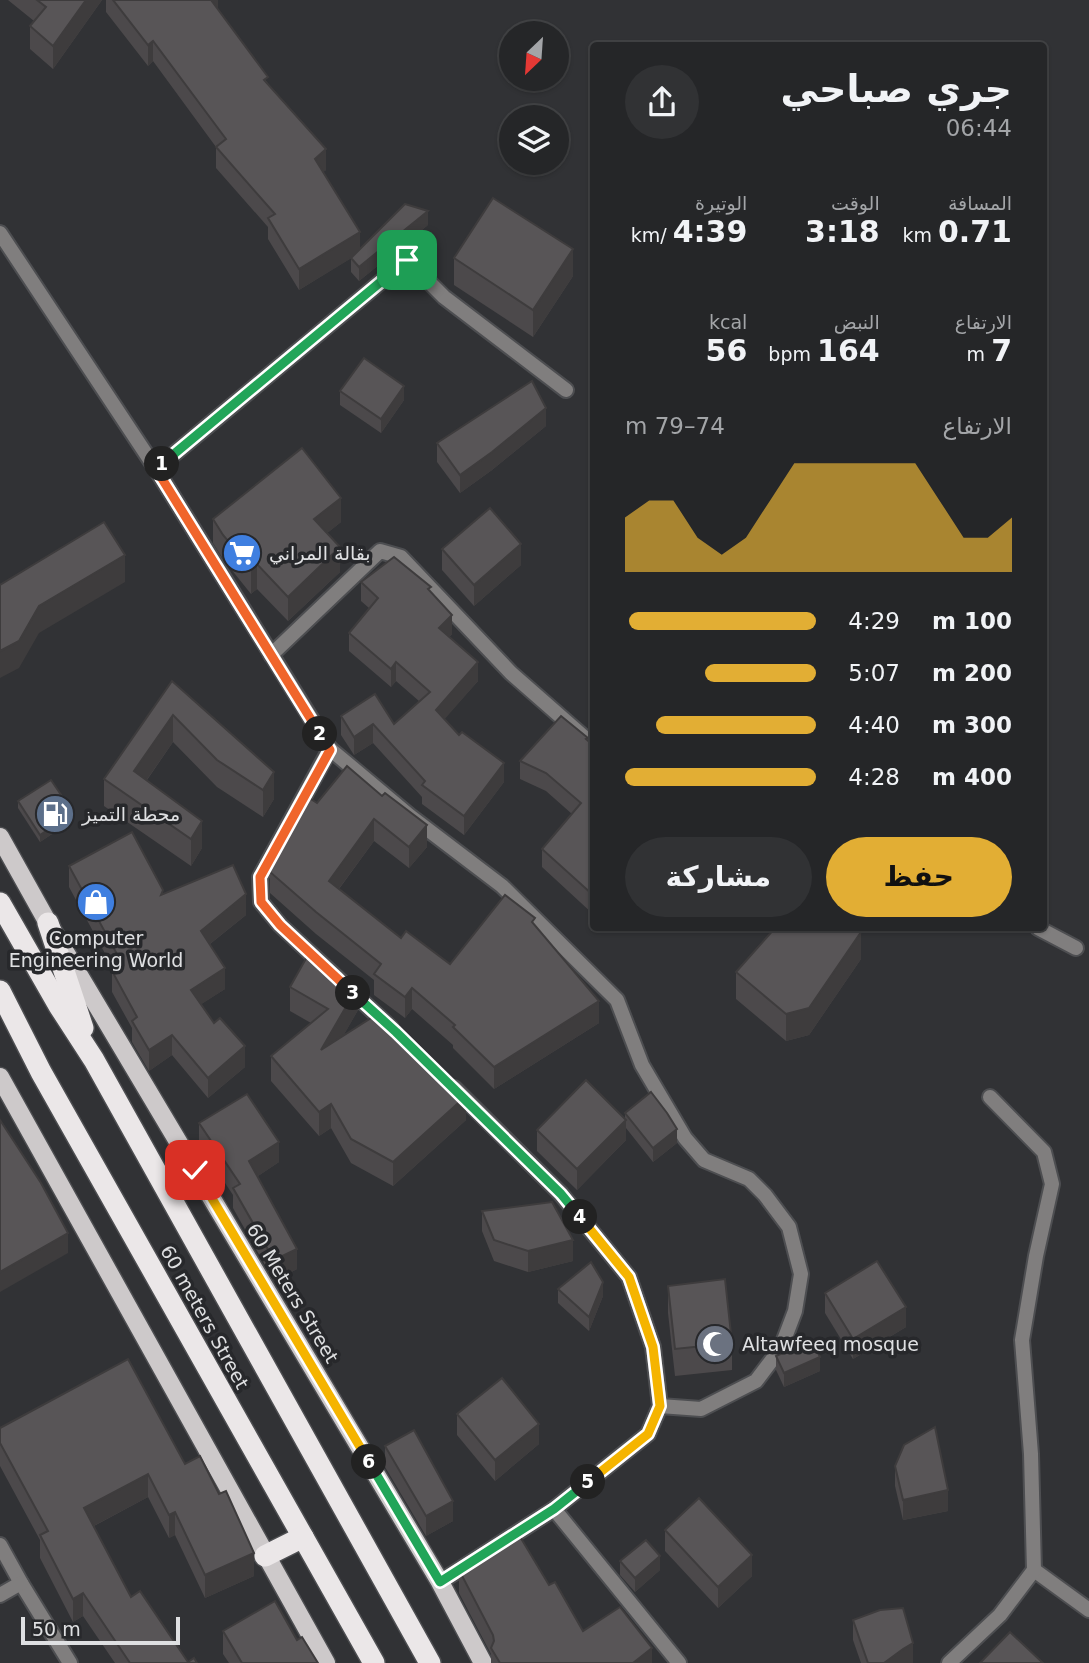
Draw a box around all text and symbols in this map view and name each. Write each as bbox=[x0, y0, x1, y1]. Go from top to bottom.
north arrow bbox=[499, 21, 569, 91]
map controls bbox=[499, 21, 569, 175]
button: share bbox=[625, 65, 699, 139]
text: جري صباحي bbox=[781, 67, 1012, 111]
button: layers bbox=[499, 105, 569, 175]
text: 06:44 bbox=[946, 115, 1012, 141]
text: الوتيرة bbox=[695, 192, 747, 214]
text: الوقت bbox=[831, 192, 880, 214]
text: المسافة bbox=[948, 192, 1012, 214]
text: 4:39 bbox=[673, 214, 747, 249]
text: 3:18 bbox=[805, 214, 880, 249]
text: 0.71 bbox=[938, 214, 1012, 249]
text: /km bbox=[631, 224, 673, 246]
text: km bbox=[902, 224, 938, 246]
pin bbox=[377, 230, 437, 290]
icon: arrive bbox=[388, 241, 426, 279]
text: kcal bbox=[709, 311, 747, 333]
text: النبض bbox=[834, 311, 880, 333]
text: الارتفاع bbox=[955, 311, 1012, 333]
text: 56 bbox=[706, 333, 747, 368]
text: 164 bbox=[817, 333, 880, 368]
text: 7 bbox=[991, 333, 1012, 368]
text: bpm bbox=[768, 343, 817, 365]
text: m bbox=[967, 343, 991, 365]
text: 74–79 m bbox=[625, 413, 725, 439]
text: الارتفاع bbox=[943, 413, 1012, 439]
pin: 1 bbox=[144, 447, 180, 482]
text: 1 bbox=[155, 452, 168, 474]
supermarket icon: بقالة المراني bbox=[221, 532, 263, 574]
place label: بقالة المراني bbox=[269, 542, 371, 565]
text: 4:29 bbox=[848, 608, 900, 634]
text: 100 m bbox=[932, 608, 1012, 634]
text: 5:07 bbox=[848, 660, 900, 686]
text: 200 m bbox=[932, 660, 1012, 686]
text: 4:40 bbox=[848, 712, 900, 738]
text: 300 m bbox=[932, 712, 1012, 738]
pin: 2 bbox=[302, 716, 338, 752]
text: 2 bbox=[313, 722, 326, 744]
text: 4:28 bbox=[848, 764, 900, 790]
text: 400 m bbox=[932, 764, 1012, 790]
fuel station icon: محطة التميز bbox=[34, 793, 76, 835]
place label: محطة التميز bbox=[81, 803, 180, 826]
button: مشاركة bbox=[625, 837, 812, 917]
button: حفظ bbox=[826, 837, 1012, 917]
shop icon: Computer Engineering World bbox=[75, 881, 117, 923]
place label: Computer Engineering World bbox=[9, 927, 183, 971]
pin: 3 bbox=[336, 976, 370, 1010]
text: 3 bbox=[346, 981, 359, 1003]
pin bbox=[165, 1140, 225, 1200]
icon: check bbox=[176, 1151, 214, 1189]
pin: 4 bbox=[562, 1200, 598, 1234]
text: 4 bbox=[573, 1205, 586, 1227]
street label: 60 Meters Street bbox=[243, 1219, 343, 1367]
street label: 60 meters Street bbox=[156, 1241, 254, 1393]
mosque icon: Altawfeeq mosque bbox=[694, 1323, 736, 1365]
place label: Altawfeeq mosque bbox=[742, 1333, 919, 1355]
pin: 6 bbox=[352, 1444, 386, 1480]
text: 6 bbox=[362, 1450, 375, 1472]
pin: 5 bbox=[570, 1464, 606, 1500]
text: 5 bbox=[581, 1470, 594, 1492]
scale bar bbox=[21, 1614, 180, 1646]
text: 50 m bbox=[32, 1618, 81, 1640]

